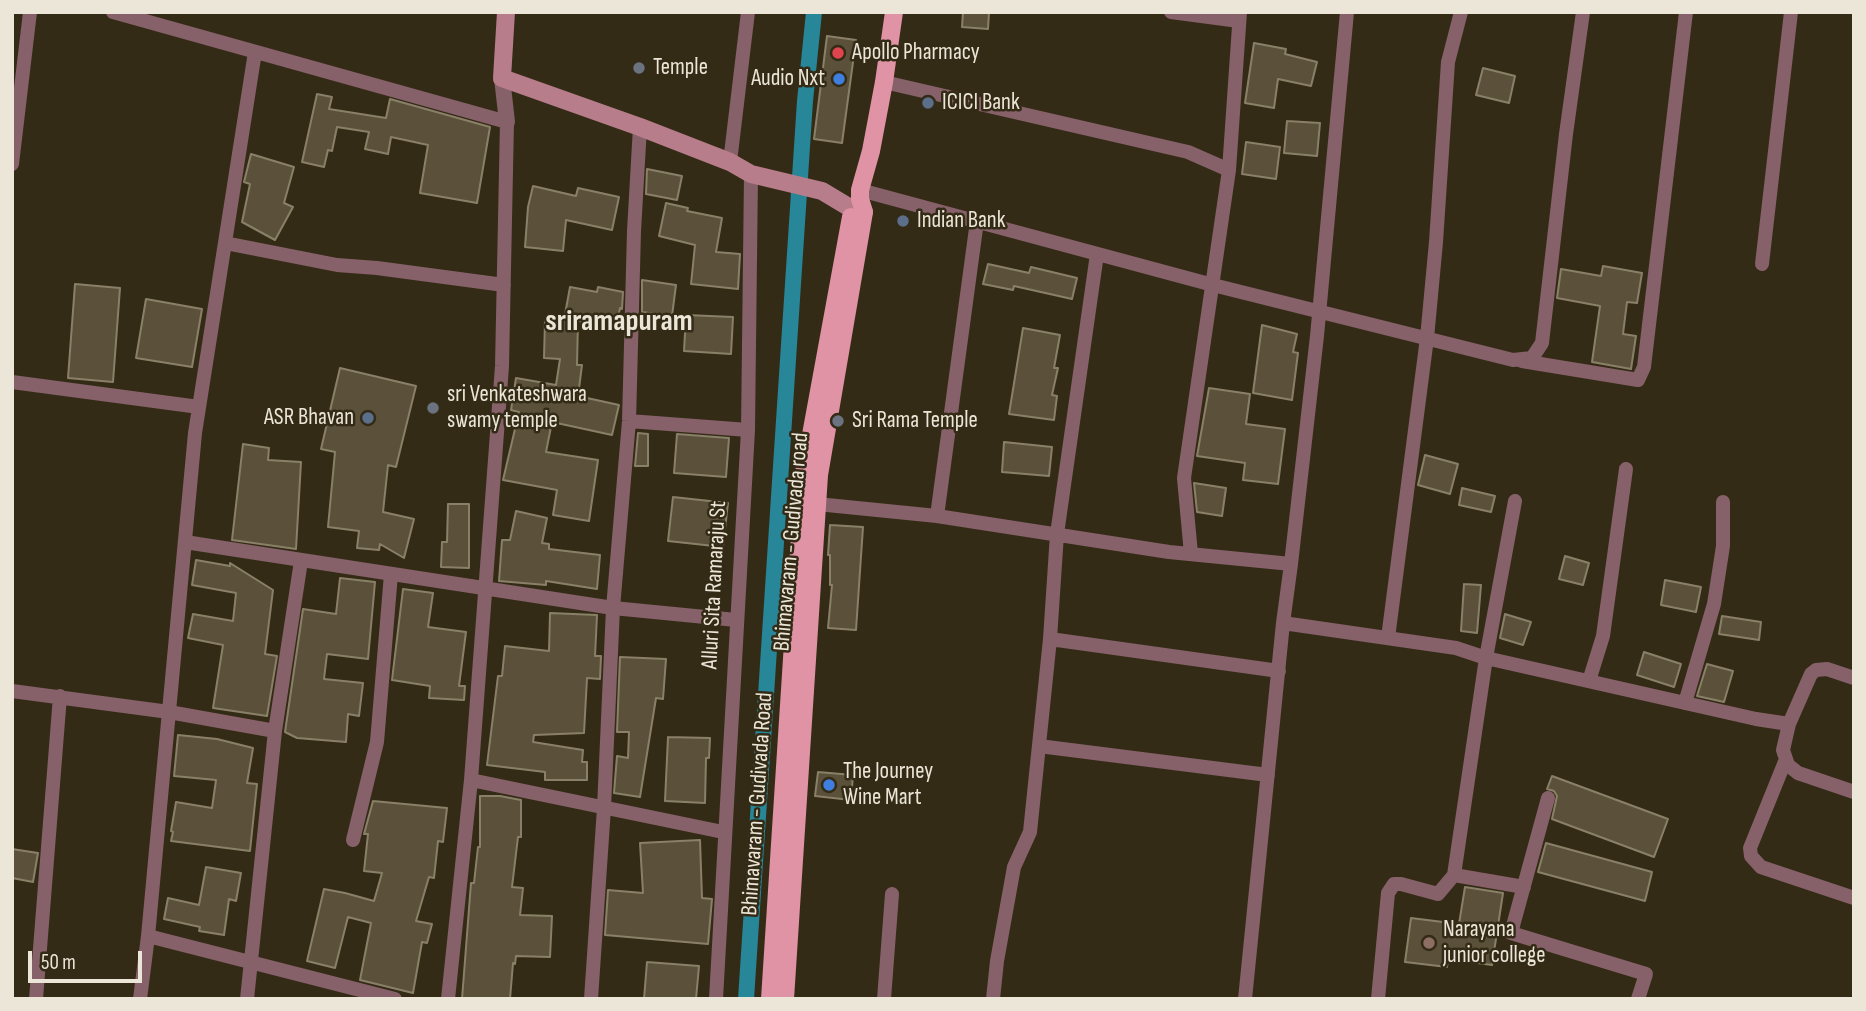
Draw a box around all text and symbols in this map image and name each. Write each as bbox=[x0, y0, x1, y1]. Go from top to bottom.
place label: Apollo Pharmacy bbox=[852, 39, 980, 67]
marker: Apollo Pharmacy bbox=[830, 45, 846, 61]
place label: Temple bbox=[653, 54, 708, 82]
marker: Temple bbox=[631, 60, 647, 76]
place label: Audio Nxt bbox=[751, 65, 825, 93]
marker: Audio Nxt bbox=[831, 71, 847, 87]
place label: ICICI Bank bbox=[942, 89, 1020, 117]
marker: ICICI Bank bbox=[920, 95, 936, 111]
place label: Indian Bank bbox=[917, 207, 1006, 235]
marker: Indian Bank bbox=[895, 213, 911, 229]
district label: sriramapuram bbox=[545, 304, 693, 340]
place label: sri Venkateshwara swamy temple bbox=[447, 381, 587, 435]
marker: sri Venkateshwara swamy temple bbox=[425, 400, 441, 416]
place label: ASR Bhavan bbox=[264, 404, 354, 432]
place label: Sri Rama Temple bbox=[852, 407, 978, 435]
marker: ASR Bhavan bbox=[360, 410, 376, 426]
marker: Sri Rama Temple bbox=[830, 413, 846, 429]
street label: Bhimavaram - Gudivada road bbox=[769, 431, 815, 653]
street label: Alluri Sita Ramaraju St bbox=[697, 500, 733, 670]
street label: Bhimavaram - Gudivada Road bbox=[736, 691, 780, 917]
place label: The Journey Wine Mart bbox=[843, 758, 933, 812]
marker: The Journey Wine Mart bbox=[821, 777, 837, 793]
place label: Narayana junior college bbox=[1443, 916, 1545, 970]
marker: Narayana junior college bbox=[1421, 935, 1437, 951]
scale bar bbox=[32, 937, 145, 981]
text: 50 m bbox=[41, 950, 76, 975]

